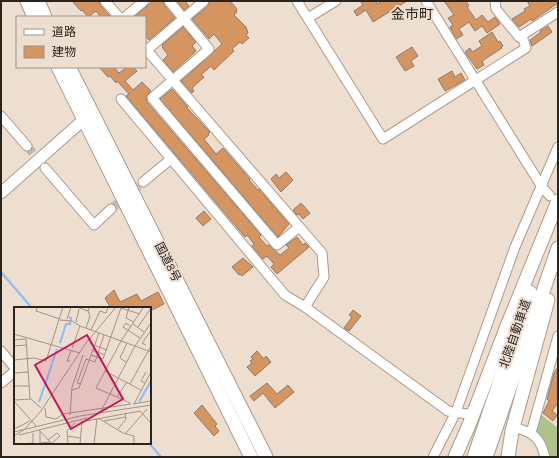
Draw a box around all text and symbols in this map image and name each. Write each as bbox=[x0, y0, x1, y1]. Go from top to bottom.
district label: 金市町 bbox=[391, 6, 433, 23]
legend bbox=[16, 16, 146, 68]
text: 道路 bbox=[52, 25, 76, 39]
text: 建物 bbox=[52, 45, 76, 59]
street label: 国道8号 bbox=[152, 240, 184, 284]
street label: 北陸自動車道 bbox=[497, 298, 533, 370]
inset map bbox=[14, 307, 151, 444]

